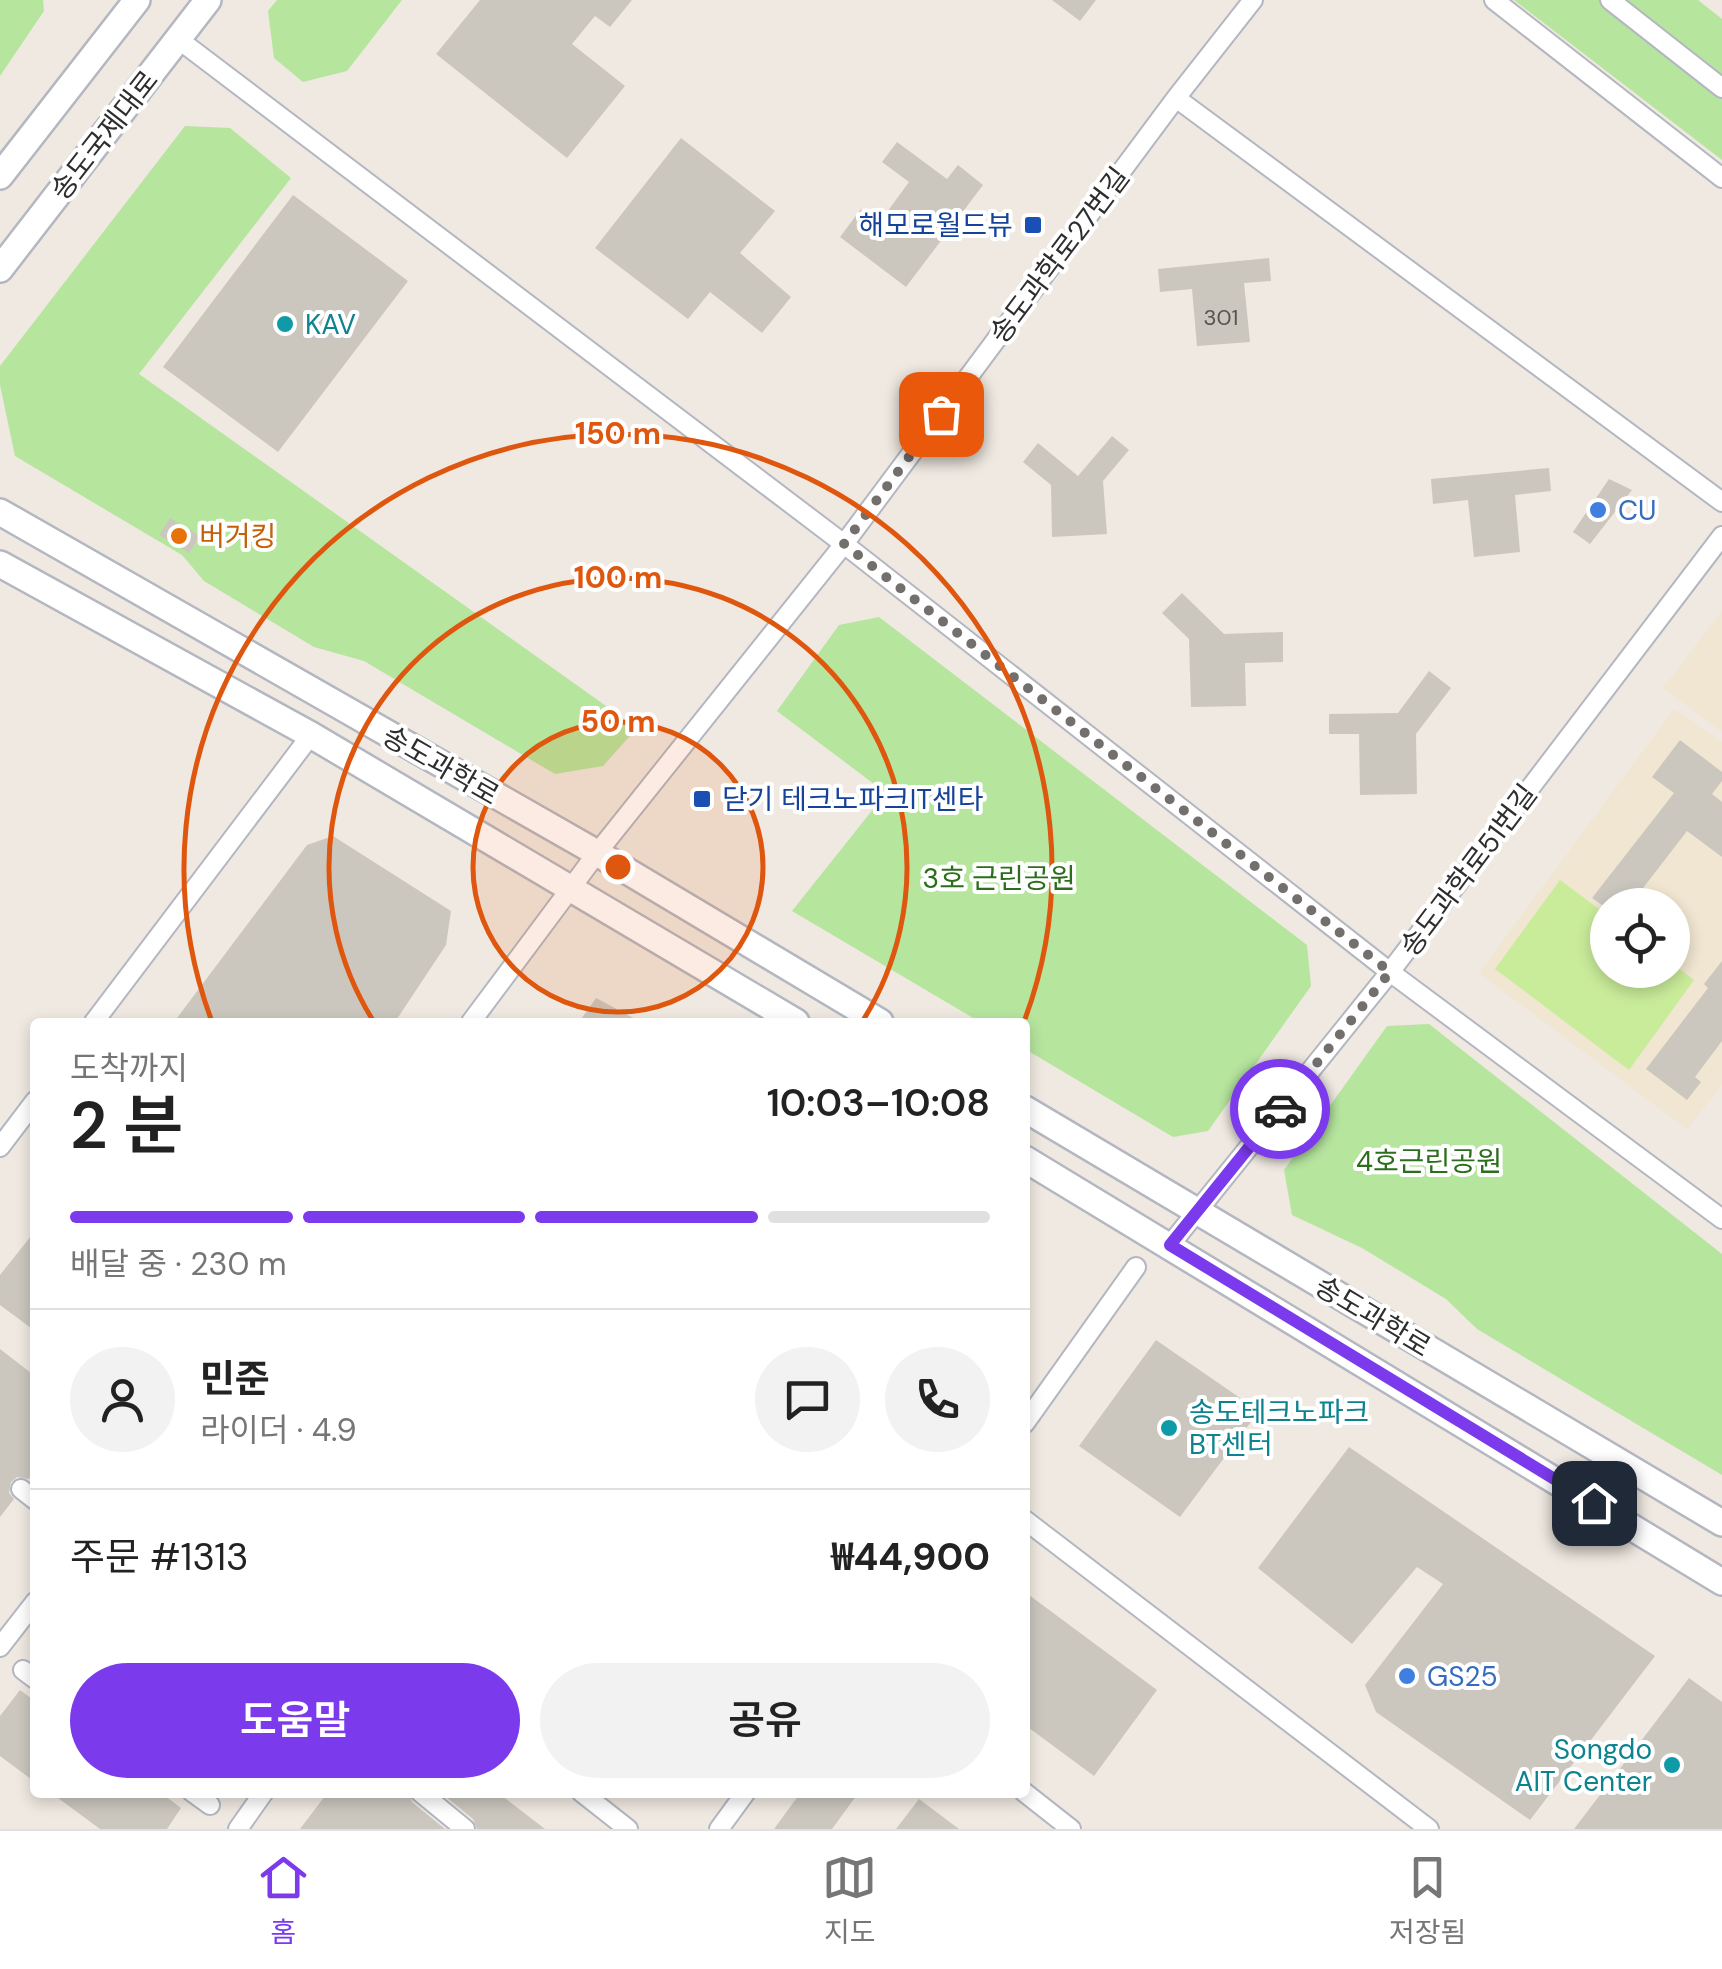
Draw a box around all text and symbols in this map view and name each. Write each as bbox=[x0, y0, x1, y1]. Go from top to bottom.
street label: 송도국제대로 bbox=[42, 63, 167, 208]
street label: 송도과학로27번길 bbox=[981, 160, 1138, 351]
place label: 해모로월드뷰 bbox=[858, 207, 1013, 244]
marker: 해모로월드뷰 bbox=[1022, 214, 1044, 236]
house number: 301 bbox=[1204, 303, 1238, 332]
place label: KAV bbox=[305, 306, 356, 343]
marker: KAV bbox=[274, 313, 296, 335]
pin bbox=[899, 372, 984, 457]
icon: bag bbox=[914, 387, 969, 442]
text: 150 m bbox=[575, 414, 661, 453]
place label: CU bbox=[1618, 492, 1656, 529]
marker: CU bbox=[1587, 499, 1609, 521]
place label: 버거킹 bbox=[199, 518, 276, 555]
marker: 버거킹 bbox=[168, 525, 190, 547]
text: 100 m bbox=[574, 558, 662, 597]
text: 50 m bbox=[580, 702, 656, 741]
street label: 송도과학로 bbox=[376, 717, 506, 814]
street label: 송도과학로51번길 bbox=[1392, 777, 1545, 964]
place label: 닫기 테크노파크IT센타 bbox=[722, 781, 984, 818]
marker: 닫기 테크노파크IT센타 bbox=[691, 788, 713, 810]
centre of rings bbox=[600, 849, 636, 885]
park label: 3호 근린공원 bbox=[923, 860, 1075, 897]
map controls bbox=[1590, 888, 1690, 988]
button: locate bbox=[1590, 888, 1690, 988]
text: 도착까지 bbox=[70, 1047, 188, 1089]
courier bbox=[1230, 1059, 1330, 1159]
text: 10:03–10:08 bbox=[767, 1078, 990, 1128]
icon: car bbox=[1253, 1082, 1308, 1137]
text: 2 분 bbox=[70, 1084, 183, 1168]
park label: 4호근린공원 bbox=[1356, 1143, 1502, 1180]
text: 배달 중 · 230 m bbox=[70, 1243, 286, 1285]
street label: 송도과학로 bbox=[1308, 1267, 1437, 1365]
button: person bbox=[70, 1347, 175, 1452]
button: chat bbox=[755, 1347, 860, 1452]
button: phone bbox=[885, 1347, 990, 1452]
text: 민준 bbox=[200, 1354, 270, 1404]
place label: 송도테크노파크 BT센터 bbox=[1189, 1394, 1369, 1463]
text: 라이더 · 4.9 bbox=[200, 1409, 357, 1451]
marker: 송도테크노파크 BT센터 bbox=[1158, 1417, 1180, 1439]
pin bbox=[1552, 1461, 1637, 1546]
icon: home bbox=[1567, 1476, 1622, 1531]
text: 주문 #1313 bbox=[70, 1532, 249, 1582]
text: ₩44,900 bbox=[831, 1532, 990, 1582]
place label: GS25 bbox=[1427, 1658, 1498, 1695]
button: 도움말 bbox=[70, 1663, 520, 1778]
button: 공유 bbox=[540, 1663, 990, 1778]
marker: GS25 bbox=[1396, 1665, 1418, 1687]
place label: Songdo AIT Center bbox=[1515, 1731, 1652, 1800]
marker: Songdo AIT Center bbox=[1661, 1754, 1683, 1776]
tab: 홈 bbox=[256, 1850, 311, 1951]
tab: 지도 bbox=[822, 1850, 877, 1951]
tab: 저장됨 bbox=[1389, 1850, 1466, 1951]

